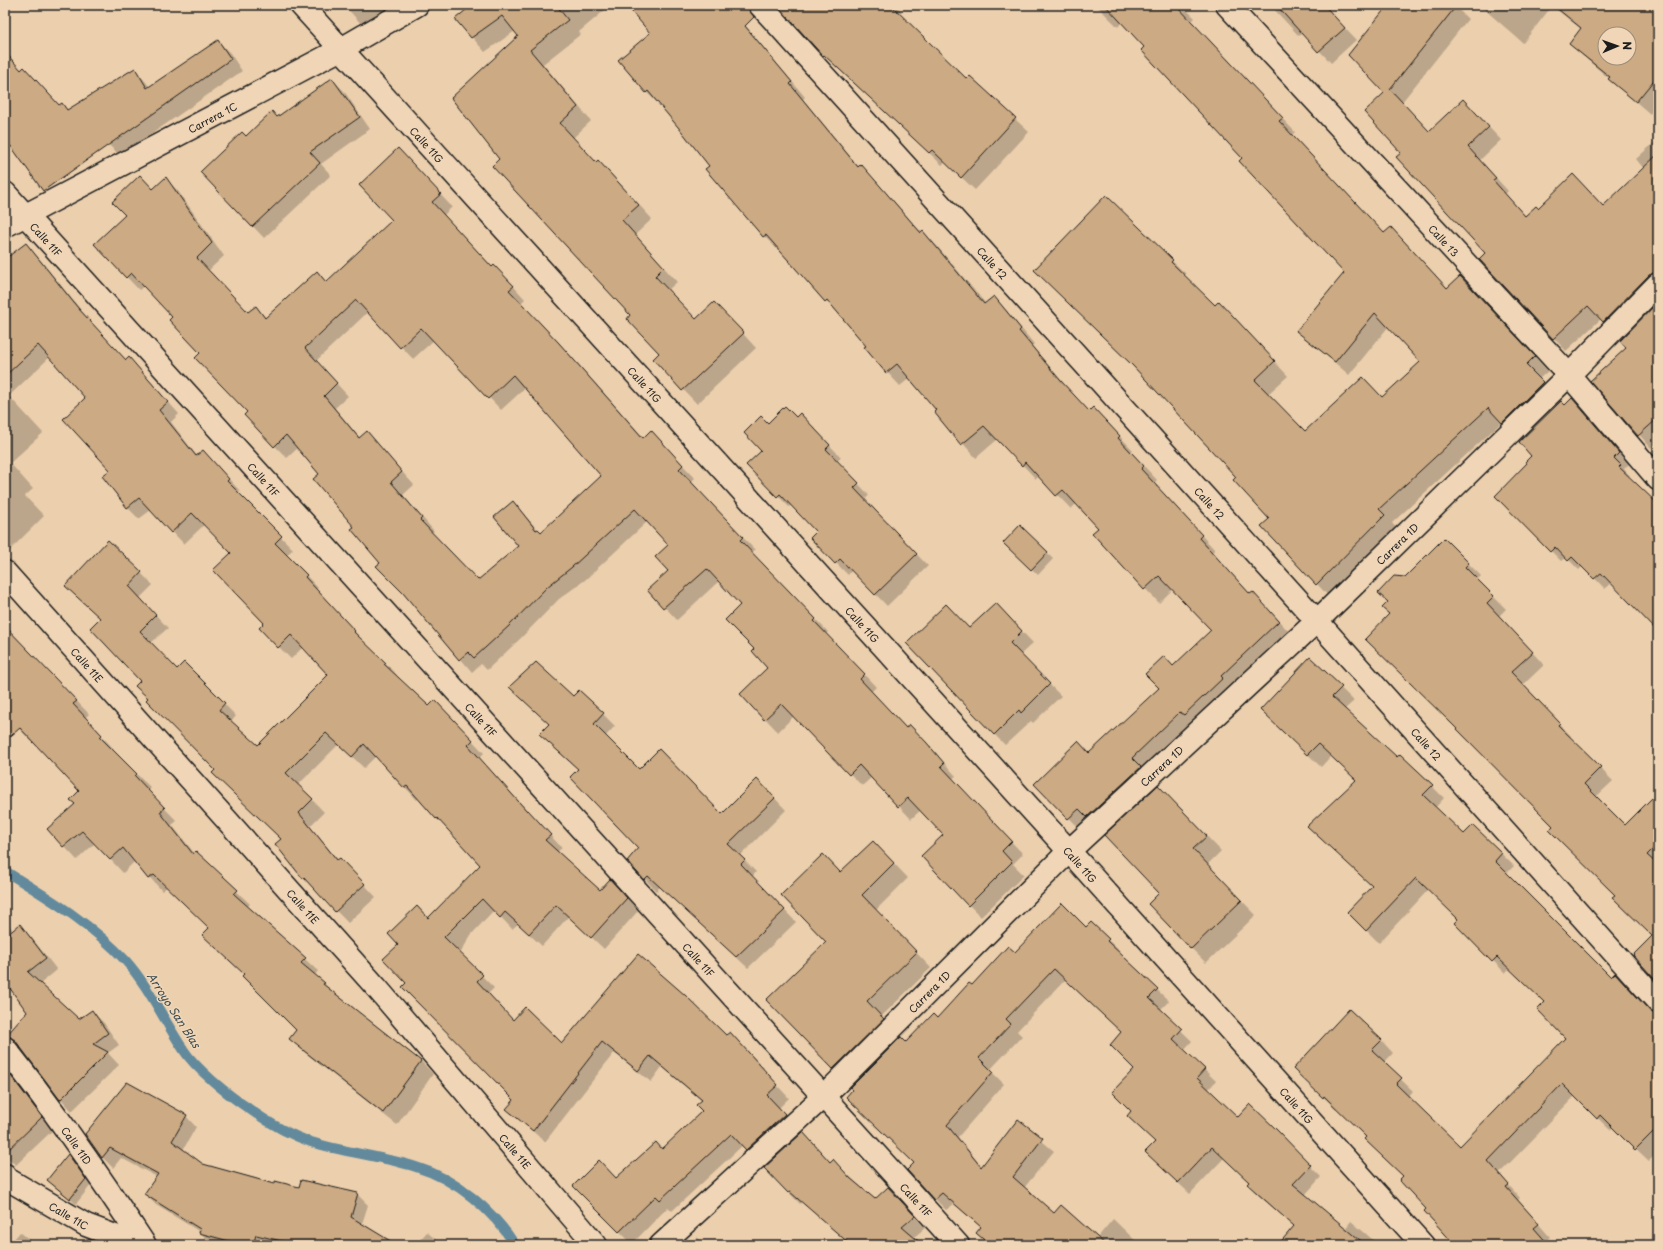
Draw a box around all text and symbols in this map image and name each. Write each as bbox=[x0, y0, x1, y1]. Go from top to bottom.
north arrow bbox=[1597, 26, 1637, 66]
text: N bbox=[1619, 41, 1636, 51]
street label: Carrera 1C bbox=[185, 98, 239, 136]
street label: Calle 11G bbox=[407, 123, 448, 166]
street label: Calle 11F bbox=[27, 219, 66, 260]
street label: Calle 13 bbox=[1426, 221, 1463, 260]
street label: Calle 12 bbox=[974, 243, 1011, 282]
street label: Calle 11G bbox=[625, 363, 666, 405]
street label: Calle 11F bbox=[245, 459, 284, 500]
street label: Calle 12 bbox=[1191, 483, 1229, 522]
street label: Carrera 1D bbox=[1372, 519, 1421, 567]
street label: Calle 11G bbox=[843, 603, 883, 645]
street label: Calle 11E bbox=[68, 644, 107, 685]
street label: Calle 11F bbox=[462, 699, 501, 740]
street label: Calle 12 bbox=[1408, 724, 1445, 763]
street label: Carrera 1D bbox=[1136, 742, 1186, 789]
street label: Calle 11G bbox=[1060, 842, 1101, 885]
street label: Calle 11E bbox=[284, 885, 323, 927]
street label: Calle 11F bbox=[680, 939, 719, 980]
street label: Carrera 1D bbox=[904, 967, 953, 1016]
water label: Arroyo San Blas bbox=[143, 969, 205, 1052]
street label: Calle 11G bbox=[1277, 1084, 1318, 1126]
street label: Calle 11D bbox=[59, 1123, 96, 1167]
street label: Calle 11E bbox=[496, 1130, 535, 1172]
street label: Calle 11F bbox=[897, 1179, 936, 1220]
street label: Calle 11C bbox=[47, 1198, 92, 1233]

